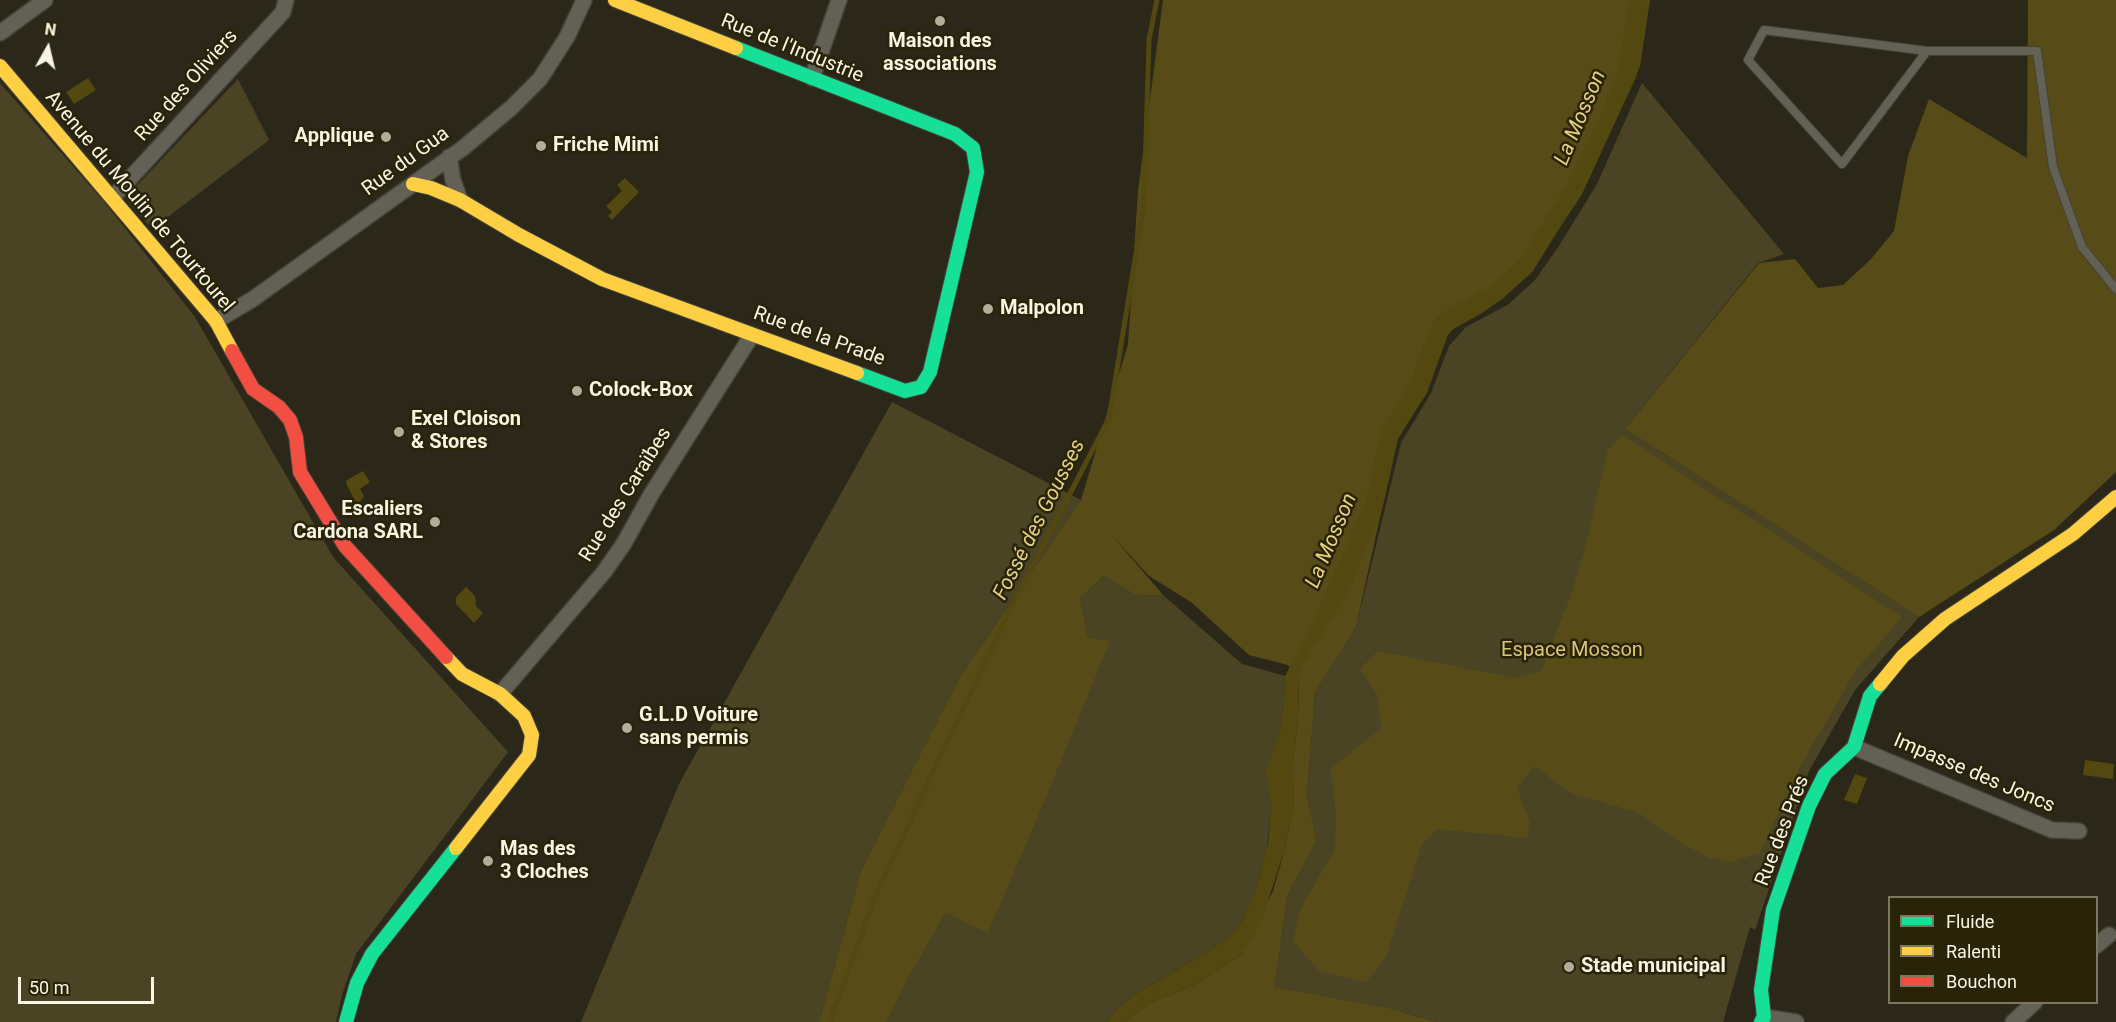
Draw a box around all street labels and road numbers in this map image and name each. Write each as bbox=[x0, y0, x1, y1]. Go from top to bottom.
street label: Rue de l'Industrie bbox=[717, 9, 867, 89]
street label: Rue des Oliviers bbox=[131, 25, 243, 147]
street label: Avenue du Moulin de Tourtourel bbox=[39, 86, 239, 318]
street label: Rue du Gua bbox=[358, 122, 454, 202]
street label: Rue de la Prade bbox=[750, 302, 888, 372]
street label: Rue des Caraïbes bbox=[575, 423, 677, 567]
street label: Impasse des Joncs bbox=[1890, 729, 2058, 819]
street label: Rue des Prés bbox=[1751, 772, 1815, 890]

